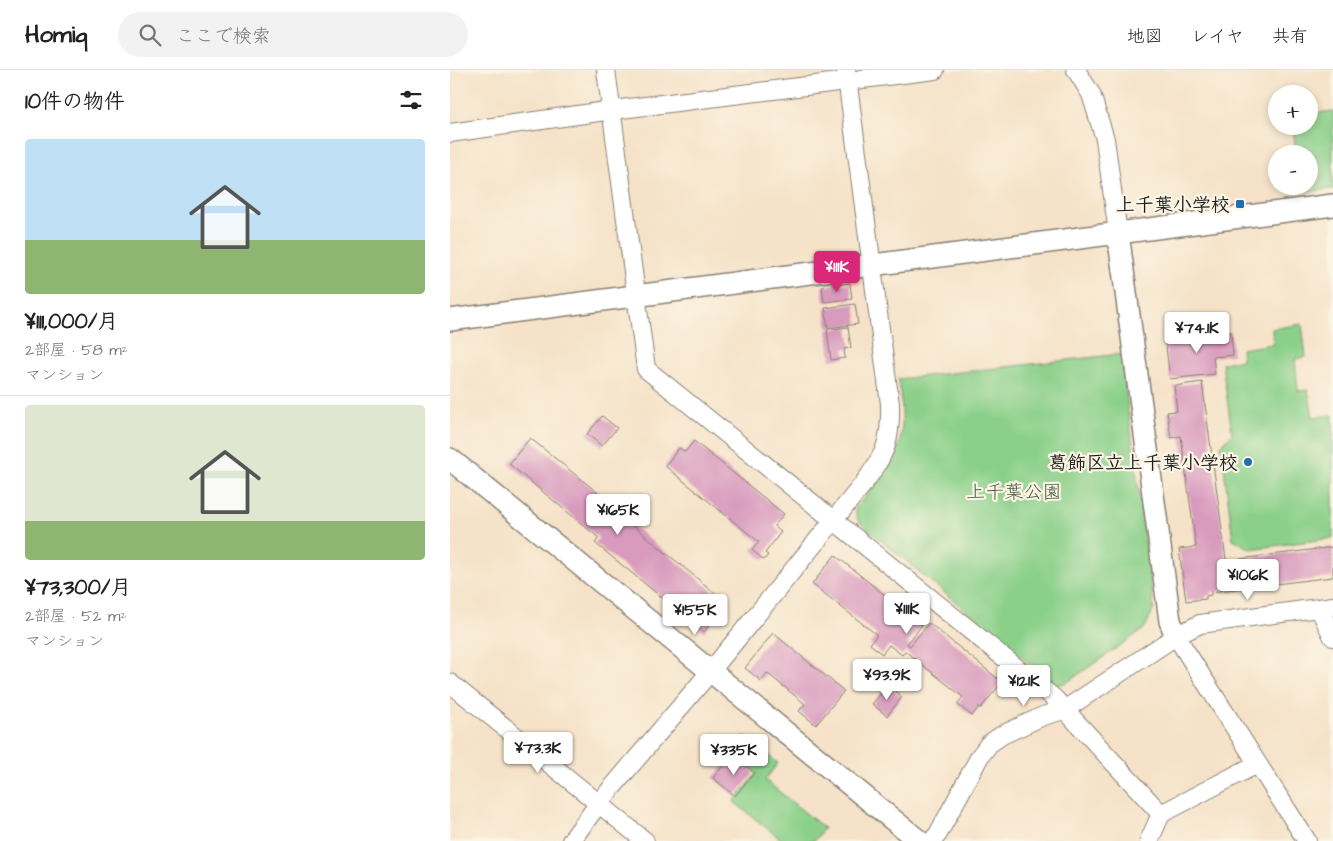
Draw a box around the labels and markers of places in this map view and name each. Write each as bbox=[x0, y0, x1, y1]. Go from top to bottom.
place label: 上千葉小学校 bbox=[1116, 192, 1230, 219]
marker: 上千葉小学校 bbox=[1234, 198, 1246, 210]
pin: ¥111K bbox=[802, 250, 872, 293]
pin: ¥74.1K bbox=[1156, 312, 1238, 354]
place label: 葛飾区立上千葉小学校 bbox=[1048, 450, 1238, 477]
marker: 葛飾区立上千葉小学校 bbox=[1242, 456, 1254, 468]
pin: ¥165K bbox=[583, 494, 653, 536]
pin: ¥106K bbox=[1213, 558, 1283, 601]
pin: ¥111K bbox=[872, 592, 942, 635]
pin: ¥155K bbox=[660, 594, 730, 636]
pin: ¥93.9K bbox=[846, 658, 928, 701]
pin: ¥121K bbox=[989, 664, 1059, 707]
pin: ¥73.3K bbox=[497, 732, 579, 774]
pin: ¥335K bbox=[699, 734, 769, 776]

